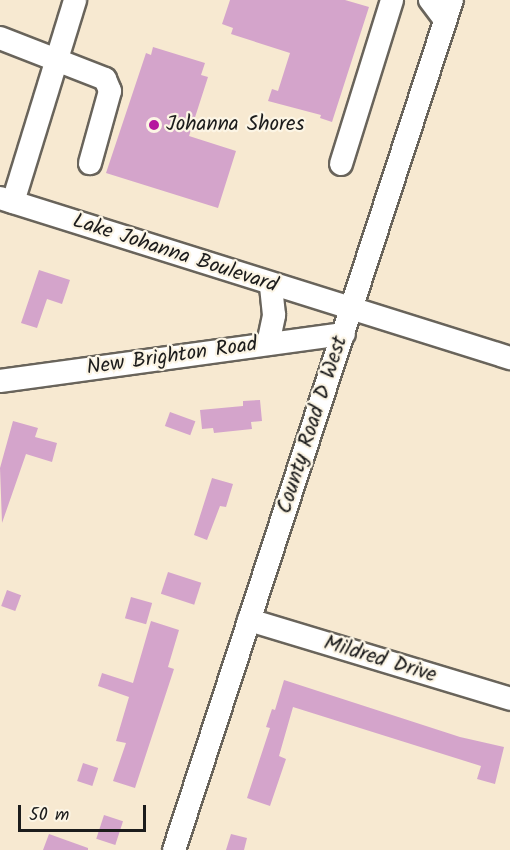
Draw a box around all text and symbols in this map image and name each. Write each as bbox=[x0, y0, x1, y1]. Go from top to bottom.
place label: Johanna Shores bbox=[166, 112, 304, 138]
marker: Johanna Shores bbox=[147, 118, 161, 132]
street label: Lake Johanna Boulevard bbox=[69, 209, 281, 299]
street label: New Brighton Road bbox=[85, 333, 259, 381]
street label: County Road D West bbox=[272, 333, 354, 517]
street label: Mildred Drive bbox=[321, 631, 439, 689]
scale bar bbox=[21, 793, 148, 831]
text: 50 m bbox=[29, 801, 69, 830]

